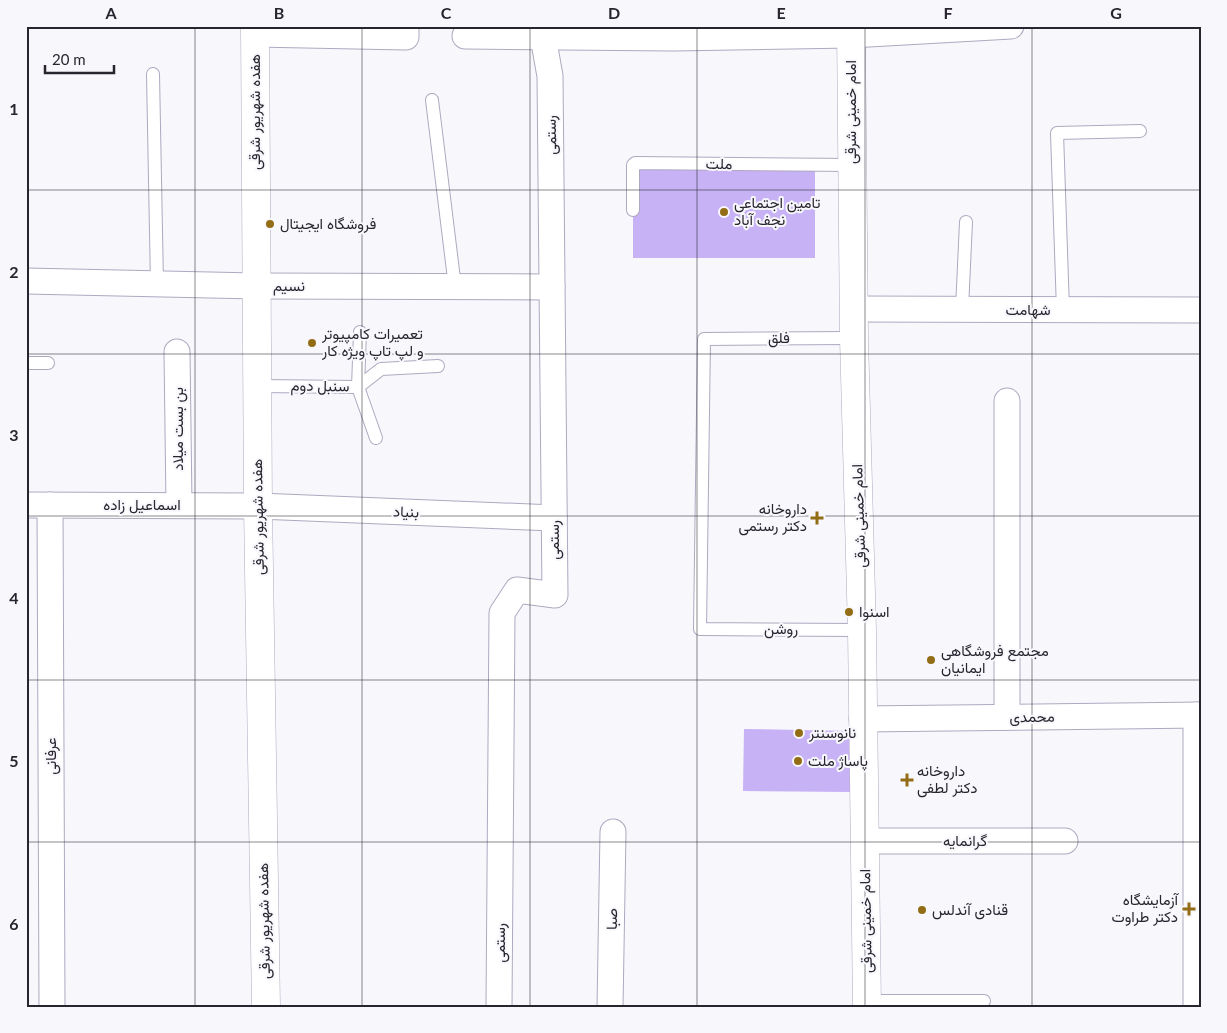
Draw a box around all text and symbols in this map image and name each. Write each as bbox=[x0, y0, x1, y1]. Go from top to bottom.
text: A bbox=[104, 3, 117, 22]
text: B bbox=[274, 3, 284, 22]
text: C bbox=[441, 3, 452, 22]
text: D bbox=[608, 3, 620, 22]
text: E bbox=[776, 3, 786, 22]
text: F bbox=[943, 3, 953, 22]
text: G bbox=[1110, 3, 1122, 22]
scale bar bbox=[45, 42, 114, 74]
text: 20 m bbox=[52, 50, 86, 68]
street label: هفده شهریور شرقی bbox=[245, 54, 265, 170]
street label: امام خمینی شرقی bbox=[841, 60, 861, 164]
text: 1 bbox=[9, 99, 19, 118]
street label: رستمی bbox=[541, 115, 561, 155]
street label: ملت bbox=[706, 154, 733, 172]
place label: تامین اجتماعی نجف آباد bbox=[734, 193, 821, 229]
marker: تامین اجتماعی نجف آباد bbox=[718, 206, 730, 218]
place label: فروشگاه ایجیتال bbox=[280, 214, 377, 233]
marker: فروشگاه ایجیتال bbox=[264, 218, 276, 230]
text: 2 bbox=[9, 262, 19, 281]
street label: نسیم bbox=[273, 276, 305, 296]
street label: شهامت bbox=[1005, 300, 1051, 319]
place label: تعمیرات کامپیوتر و لپ تاپ ویژه کار bbox=[321, 324, 424, 361]
street label: فلق bbox=[768, 328, 790, 348]
marker: تعمیرات کامپیوتر و لپ تاپ ویژه کار bbox=[306, 337, 318, 349]
street label: سنبل دوم bbox=[290, 375, 350, 397]
street label: بن بست میلاد bbox=[168, 387, 188, 471]
text: 3 bbox=[9, 425, 19, 444]
street label: هفده شهریور شرقی bbox=[247, 459, 269, 575]
street label: امام خمینی شرقی bbox=[847, 464, 871, 568]
street label: اسماعیل زاده bbox=[103, 495, 181, 514]
place label: داروخانه دکتر رستمی bbox=[739, 499, 807, 536]
street label: بنیاد bbox=[393, 502, 419, 521]
marker: داروخانه دکتر رستمی bbox=[811, 512, 823, 524]
street label: رستمی bbox=[544, 520, 564, 560]
text: 4 bbox=[9, 588, 19, 607]
place label: اسنوا bbox=[859, 602, 890, 621]
marker: اسنوا bbox=[843, 606, 855, 618]
street label: روشن bbox=[764, 619, 798, 639]
place label: مجتمع فروشگاهی ایمانیان bbox=[941, 641, 1049, 677]
marker: مجتمع فروشگاهی ایمانیان bbox=[925, 654, 937, 666]
street label: محمدی bbox=[1009, 707, 1055, 727]
place label: نانوسنتر bbox=[808, 723, 856, 742]
marker: نانوسنتر bbox=[793, 727, 805, 739]
street label: عرفانی bbox=[41, 737, 61, 775]
text: 5 bbox=[9, 751, 19, 770]
place label: پاساژ ملت bbox=[808, 751, 868, 771]
marker: پاساژ ملت bbox=[792, 755, 804, 767]
place label: داروخانه دکتر لطفی bbox=[917, 761, 977, 798]
marker: داروخانه دکتر لطفی bbox=[901, 774, 913, 786]
street label: گرانمایه bbox=[943, 831, 987, 850]
street label: هفده شهریور شرقی bbox=[253, 863, 275, 979]
street label: امام خمینی شرقی bbox=[855, 869, 877, 973]
place label: آزمایشگاه دکتر طراوت bbox=[1112, 890, 1180, 926]
place label: قنادی آندلس bbox=[932, 900, 1008, 920]
marker: آزمایشگاه دکتر طراوت bbox=[1182, 902, 1196, 916]
marker: قنادی آندلس bbox=[916, 904, 928, 916]
street label: صبا bbox=[602, 908, 621, 930]
text: 6 bbox=[9, 914, 19, 933]
street label: رستمی bbox=[490, 923, 510, 963]

